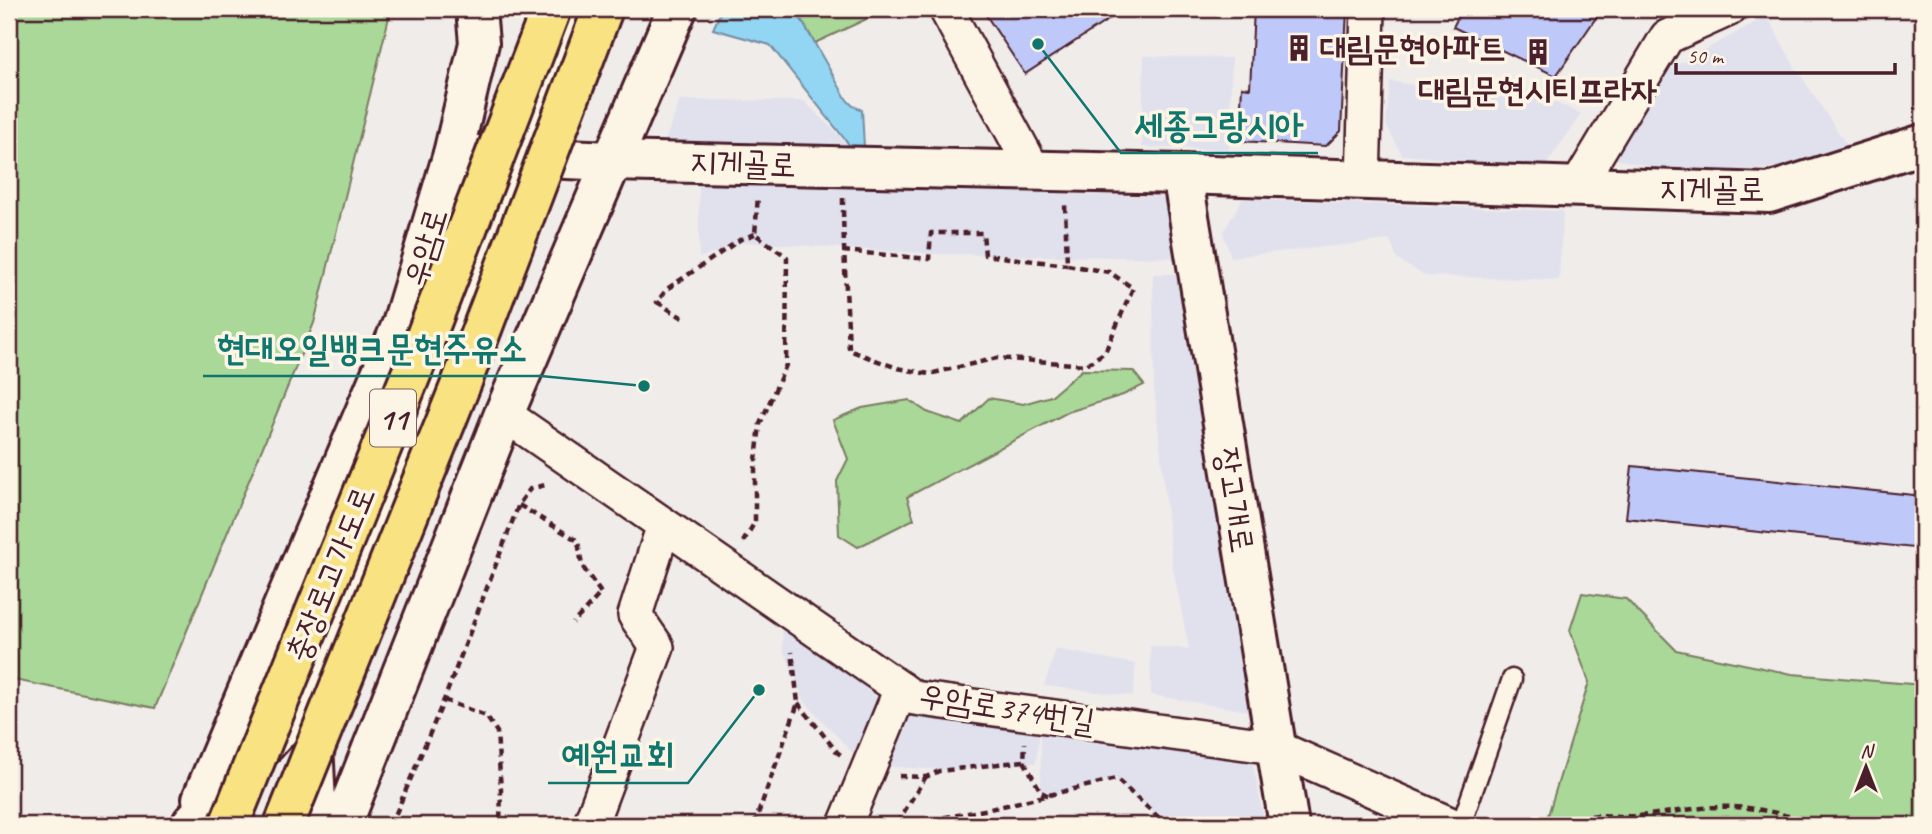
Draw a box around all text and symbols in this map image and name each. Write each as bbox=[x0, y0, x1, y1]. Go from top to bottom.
place label: 대림문현아파트 bbox=[1320, 27, 1506, 69]
scale bar bbox=[1676, 32, 1895, 76]
building icon: 대림문현아파트 bbox=[1284, 33, 1314, 63]
building icon: 대림문현시티프라자 bbox=[1523, 37, 1553, 67]
text: 50 m bbox=[1687, 43, 1725, 69]
place label: 대림문현시티프라자 bbox=[1419, 69, 1658, 111]
callout: 세종그랑시아 bbox=[1121, 97, 1318, 153]
text: 세종그랑시아 bbox=[1135, 103, 1304, 148]
street label: 지게골로 bbox=[689, 140, 797, 186]
street label: 지게골로 bbox=[1659, 168, 1765, 210]
street label: 우암로 bbox=[393, 203, 457, 291]
callout: 현대오일뱅크문현주유소 bbox=[203, 320, 541, 376]
text: 현대오일뱅크문현주유소 bbox=[217, 326, 527, 371]
road number: 11 bbox=[370, 390, 416, 446]
street label: 장고개로 bbox=[1206, 444, 1264, 556]
street label: 충장로고가도로 bbox=[276, 480, 384, 668]
street label: 우암로374번길 bbox=[916, 673, 1098, 743]
callout: 예원교회 bbox=[548, 727, 688, 783]
north arrow bbox=[1830, 732, 1900, 802]
text: 예원교회 bbox=[562, 733, 674, 778]
text: N bbox=[1860, 739, 1875, 763]

